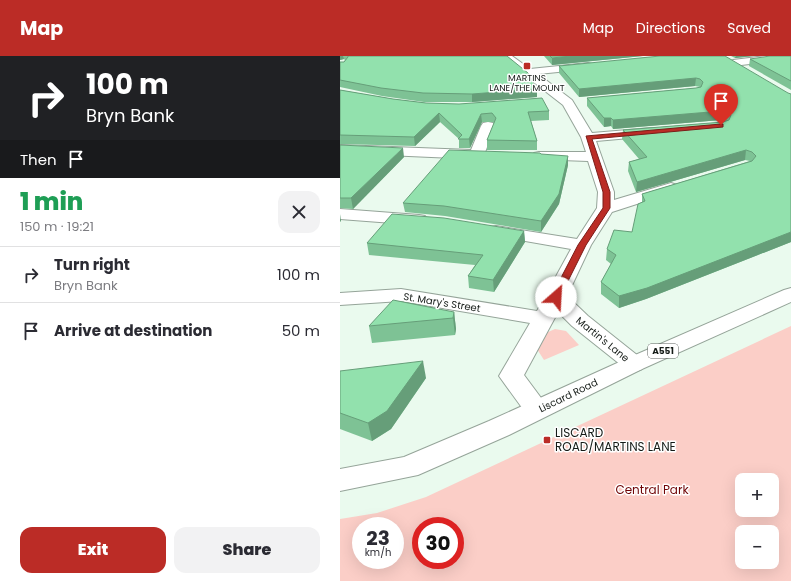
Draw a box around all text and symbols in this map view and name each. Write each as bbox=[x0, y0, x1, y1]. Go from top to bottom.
text: Map bbox=[20, 15, 63, 42]
text: Map bbox=[583, 18, 614, 38]
text: Directions bbox=[636, 18, 705, 38]
text: Saved bbox=[727, 18, 771, 38]
marker: MARTINS LANE/THE MOUNT bbox=[522, 61, 532, 71]
text: 100 m bbox=[86, 65, 169, 104]
icon: right bbox=[20, 72, 72, 124]
place label: MARTINS LANE/THE MOUNT bbox=[489, 72, 565, 94]
pin bbox=[704, 84, 738, 125]
icon: arrive bbox=[710, 90, 732, 112]
text: Bryn Bank bbox=[86, 103, 174, 128]
icon: arrive bbox=[65, 148, 87, 170]
text: Then bbox=[20, 149, 57, 170]
text: 1 min bbox=[20, 185, 83, 218]
button: close bbox=[278, 191, 320, 233]
text: 150 m · 19:21 bbox=[20, 217, 94, 236]
text: Turn right bbox=[54, 254, 130, 275]
icon: right bbox=[20, 264, 42, 286]
text: 100 m bbox=[277, 264, 320, 285]
text: Bryn Bank bbox=[54, 276, 118, 295]
position arrow bbox=[535, 276, 577, 318]
street label: St. Mary's Street bbox=[402, 289, 482, 316]
street label: Martin's Lane bbox=[573, 313, 633, 366]
icon: arrive bbox=[20, 320, 42, 342]
text: Arrive at destination bbox=[54, 320, 212, 341]
text: 50 m bbox=[282, 320, 320, 341]
road number: A551 bbox=[648, 344, 678, 358]
street label: Liscard Road bbox=[536, 375, 600, 416]
place label: LISCARD ROAD/MARTINS LANE bbox=[555, 424, 676, 455]
marker: LISCARD ROAD/MARTINS LANE bbox=[542, 435, 552, 445]
map controls bbox=[735, 473, 779, 569]
button: + bbox=[735, 473, 779, 517]
park label: Central Park bbox=[615, 481, 689, 498]
speed limit sign: 30 bbox=[412, 517, 464, 569]
text: 23 bbox=[366, 524, 390, 552]
button: − bbox=[735, 525, 779, 569]
button: Exit bbox=[20, 527, 166, 573]
button: Share bbox=[174, 527, 320, 573]
text: km/h bbox=[365, 545, 391, 560]

